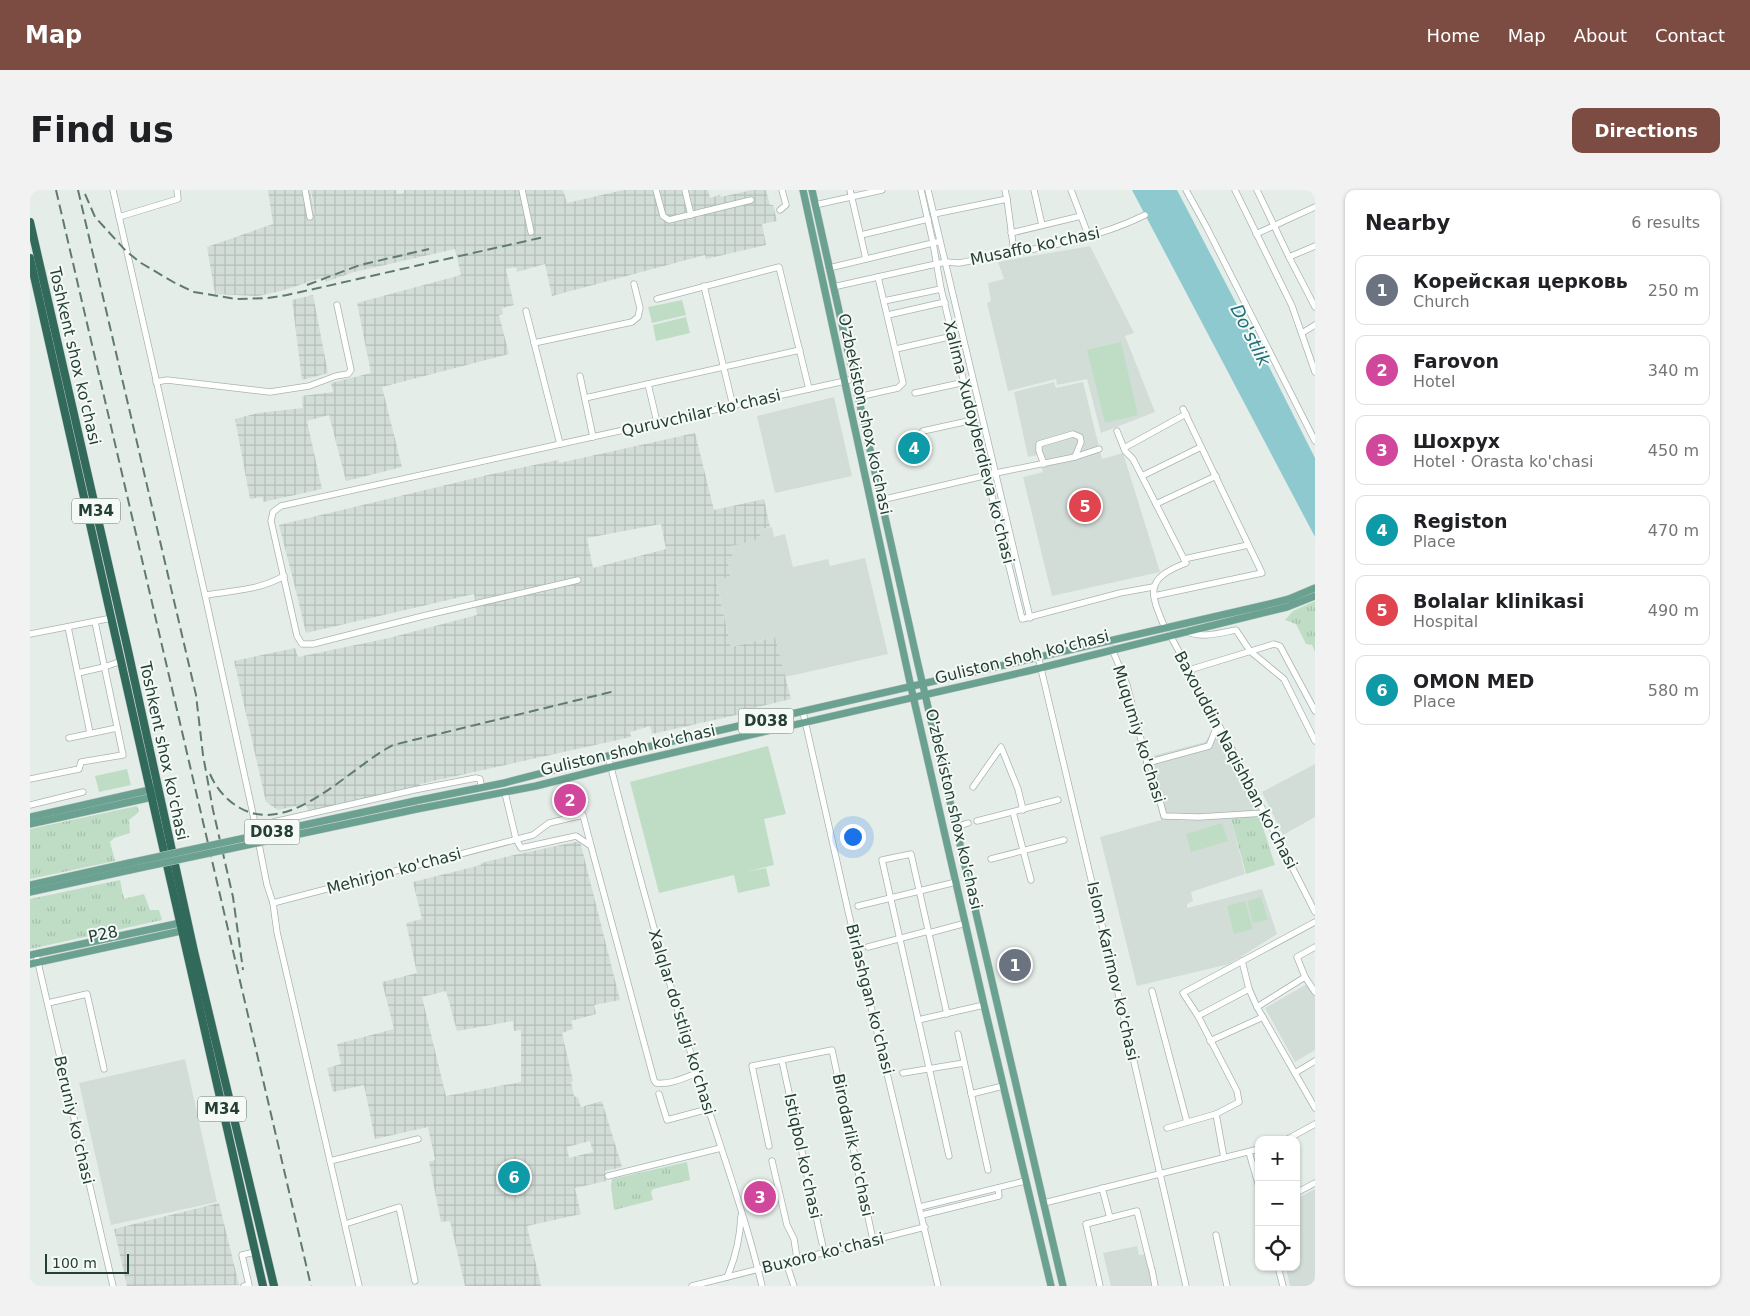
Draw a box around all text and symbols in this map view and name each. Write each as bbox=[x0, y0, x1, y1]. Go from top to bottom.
text: Map bbox=[25, 21, 82, 49]
text: Home bbox=[1427, 25, 1480, 46]
text: Map bbox=[1508, 25, 1546, 46]
text: About bbox=[1574, 25, 1627, 46]
text: Contact bbox=[1655, 25, 1725, 46]
button: Directions bbox=[1572, 108, 1720, 153]
text: Find us bbox=[30, 110, 174, 150]
text: Nearby bbox=[1365, 211, 1450, 235]
text: 6 results bbox=[1631, 213, 1700, 232]
street label: Musaffo ko'chasi bbox=[968, 223, 1102, 269]
street label: Toshkent shox ko'chasi bbox=[45, 264, 105, 447]
text: Корейская церковь bbox=[1413, 270, 1628, 292]
text: 1 bbox=[1376, 281, 1388, 300]
text: 250 m bbox=[1648, 281, 1699, 300]
text: Church bbox=[1413, 292, 1470, 311]
water label: Do'stlik bbox=[1227, 301, 1276, 371]
street label: O'zbekiston shox ko'chasi bbox=[834, 312, 896, 516]
street label: Xalima Xudoyberdieva ko'chasi bbox=[940, 318, 1018, 566]
text: Farovon bbox=[1413, 350, 1499, 372]
text: 2 bbox=[1376, 361, 1388, 380]
text: 340 m bbox=[1648, 361, 1699, 380]
text: Hotel bbox=[1413, 372, 1455, 391]
street label: Quruvchilar ko'chasi bbox=[620, 385, 782, 441]
pin: 4 bbox=[898, 429, 930, 467]
text: Шохрух bbox=[1413, 430, 1500, 452]
text: 3 bbox=[1376, 441, 1388, 460]
text: 450 m bbox=[1648, 441, 1699, 460]
text: Hotel · Orasta ko'chasi bbox=[1413, 452, 1594, 471]
pin: 5 bbox=[1069, 487, 1101, 525]
road number: M34 bbox=[72, 498, 120, 524]
text: Registon bbox=[1413, 510, 1508, 532]
text: 4 bbox=[1376, 521, 1388, 540]
text: 470 m bbox=[1648, 521, 1699, 540]
text: Place bbox=[1413, 532, 1456, 551]
text: Bolalar klinikasi bbox=[1413, 590, 1584, 612]
text: 5 bbox=[1376, 601, 1388, 620]
text: 490 m bbox=[1648, 601, 1699, 620]
text: Hospital bbox=[1413, 612, 1478, 631]
street label: Guliston shoh ko'chasi bbox=[933, 626, 1111, 688]
street label: Baxouddin Naqishban ko'chasi bbox=[1170, 648, 1302, 872]
street label: Toshkent shox ko'chasi bbox=[136, 659, 192, 842]
street label: Muqumiy ko'chasi bbox=[1109, 663, 1169, 805]
text: OMON MED bbox=[1413, 670, 1534, 692]
text: 6 bbox=[1376, 681, 1388, 700]
text: 580 m bbox=[1648, 681, 1699, 700]
text: Place bbox=[1413, 692, 1456, 711]
street label: O'zbekiston shox ko'chasi bbox=[922, 707, 986, 911]
road number: D038 bbox=[738, 708, 794, 734]
street label: Guliston shoh ko'chasi bbox=[539, 721, 717, 779]
pin: 2 bbox=[554, 781, 586, 819]
road number: D038 bbox=[244, 820, 300, 844]
your location bbox=[840, 824, 866, 850]
street label: Mehirjon ko'chasi bbox=[325, 844, 463, 898]
street label: Islom Karimov ko'chasi bbox=[1083, 880, 1143, 1062]
street label: Р28 bbox=[86, 922, 120, 946]
street label: Birlashgan ko'chasi bbox=[842, 922, 898, 1076]
street label: Xalqlar do'stligi ko'chasi bbox=[645, 927, 719, 1117]
pin: 1 bbox=[999, 946, 1031, 984]
street label: Beruniy ko'chasi bbox=[50, 1054, 98, 1186]
street label: Birodarlik ko'chasi bbox=[829, 1072, 877, 1218]
street label: Istiqbol ko'chasi bbox=[780, 1092, 826, 1220]
road number: M34 bbox=[198, 1096, 246, 1122]
map controls bbox=[1255, 1136, 1300, 1271]
button: + bbox=[1255, 1136, 1300, 1181]
pin: 6 bbox=[498, 1158, 530, 1196]
pin: 3 bbox=[744, 1178, 776, 1216]
button: − bbox=[1255, 1181, 1300, 1226]
button: locate bbox=[1255, 1226, 1300, 1271]
street label: Buxoro ko'chasi bbox=[760, 1229, 886, 1277]
scale bar bbox=[45, 1251, 129, 1274]
text: 100 m bbox=[52, 1255, 97, 1271]

